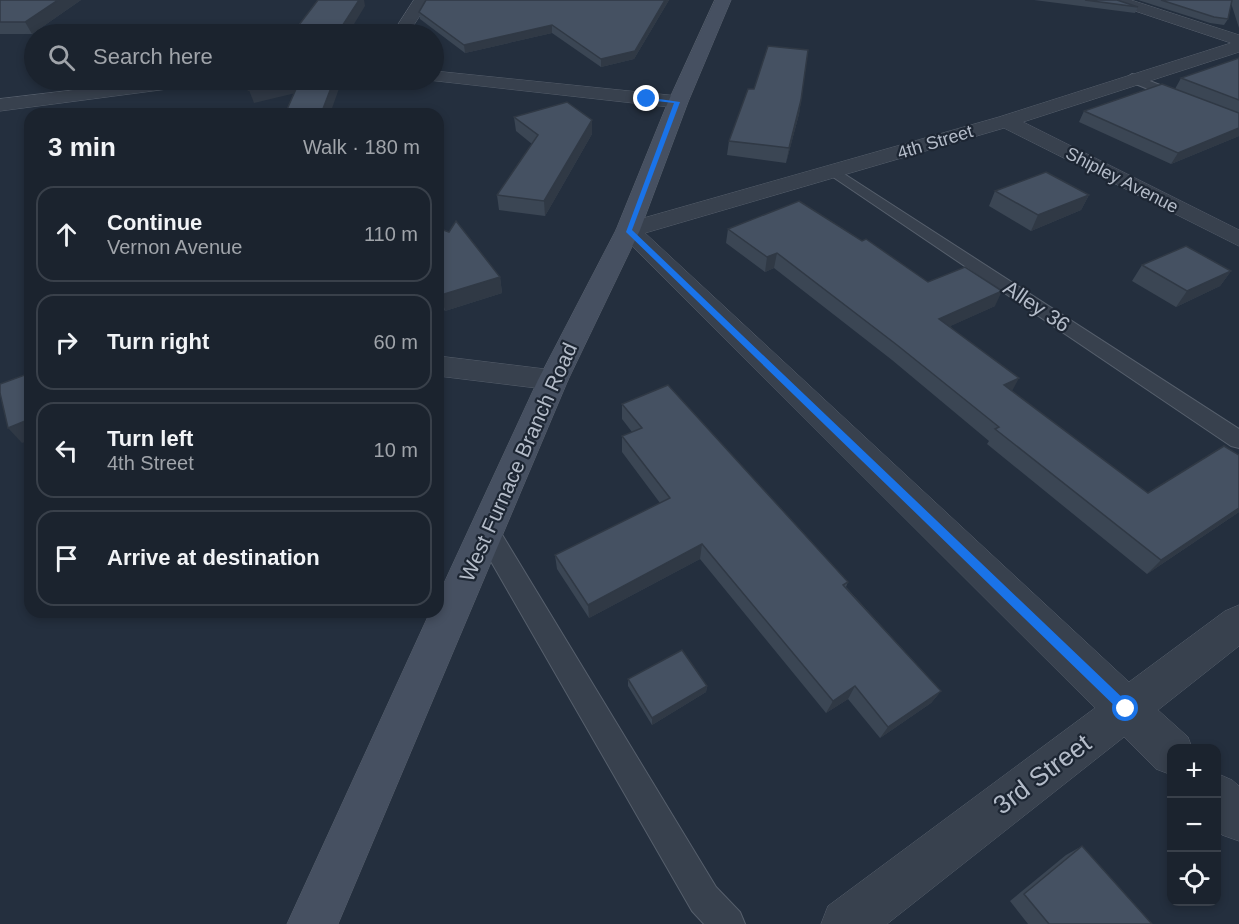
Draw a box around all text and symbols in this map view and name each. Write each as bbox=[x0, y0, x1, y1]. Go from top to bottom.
search box bbox=[24, 24, 444, 90]
icon: search bbox=[45, 41, 78, 74]
text: Search here bbox=[93, 44, 213, 69]
route end bbox=[633, 85, 659, 111]
street label: 4th Street bbox=[895, 121, 975, 163]
text: 3 min bbox=[48, 132, 116, 162]
text: Walk · 180 m bbox=[303, 136, 420, 158]
street label: Shipley Avenue bbox=[1062, 143, 1182, 217]
text: Continue bbox=[107, 210, 202, 235]
icon: ahead bbox=[50, 218, 83, 251]
text: 110 m bbox=[364, 223, 418, 245]
text: Vernon Avenue bbox=[107, 236, 242, 258]
street label: Alley 36 bbox=[1000, 276, 1074, 336]
icon: right bbox=[50, 326, 83, 359]
text: Turn right bbox=[107, 329, 209, 354]
text: 60 m bbox=[374, 331, 418, 353]
street label: West Furnace Branch Road bbox=[455, 339, 581, 585]
text: Turn left bbox=[107, 426, 193, 451]
icon: left bbox=[50, 434, 83, 467]
text: 10 m bbox=[374, 439, 418, 461]
text: 4th Street bbox=[107, 452, 194, 474]
icon: arrive bbox=[50, 542, 83, 575]
text: Arrive at destination bbox=[107, 545, 320, 570]
route start bbox=[1112, 695, 1138, 721]
street label: 3rd Street bbox=[987, 727, 1097, 820]
map controls bbox=[1167, 744, 1221, 906]
button: + bbox=[1167, 744, 1221, 798]
button: − bbox=[1167, 798, 1221, 852]
button: locate bbox=[1167, 852, 1221, 906]

